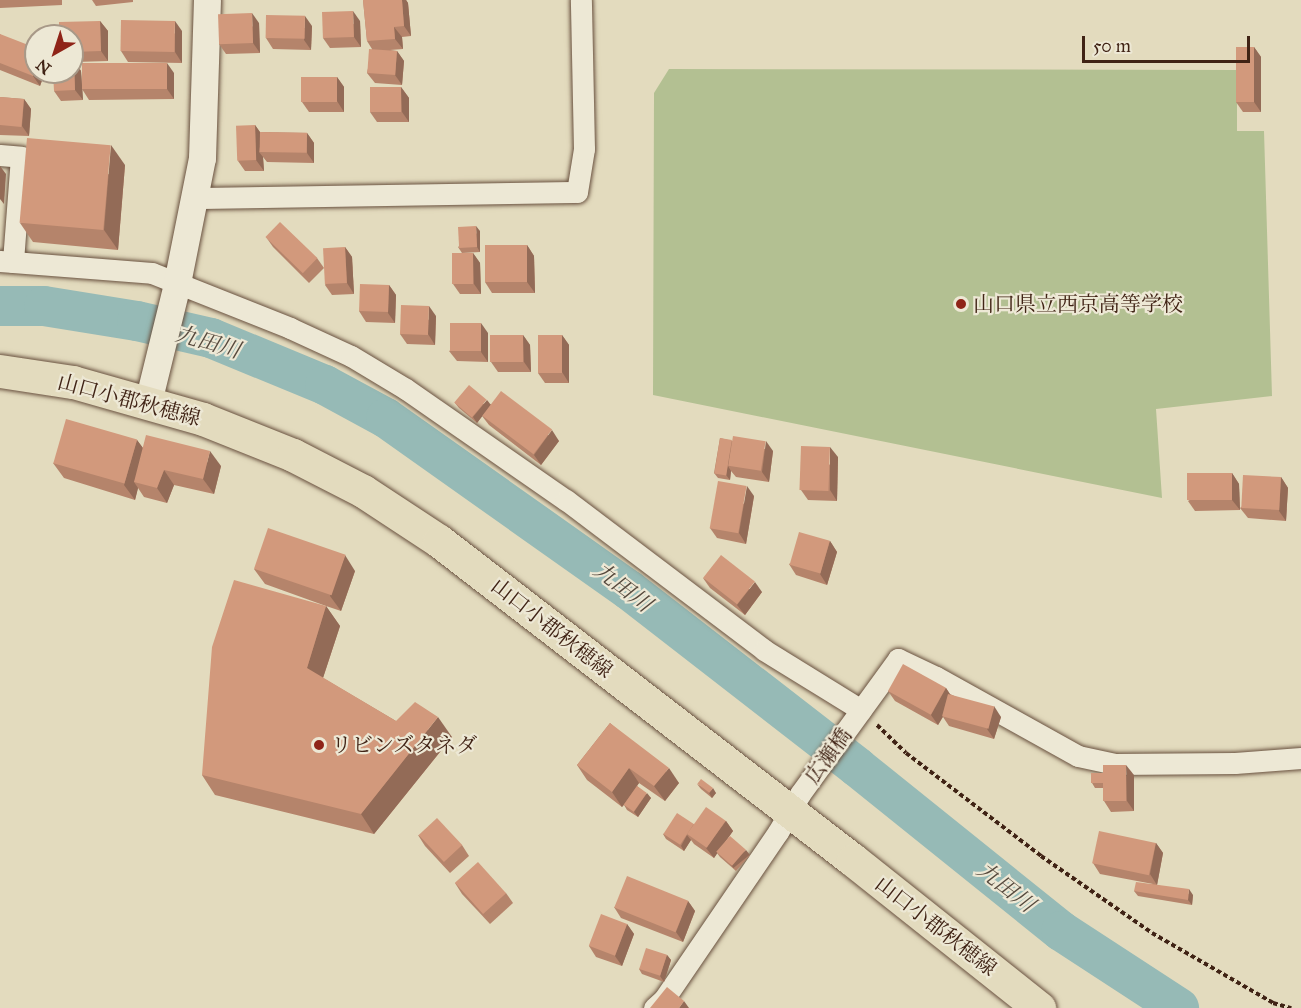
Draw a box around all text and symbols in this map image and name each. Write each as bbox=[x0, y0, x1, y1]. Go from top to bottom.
north arrow bbox=[24, 24, 84, 84]
scale bar bbox=[1085, 24, 1253, 62]
text: 50 m bbox=[1093, 35, 1131, 57]
text: N bbox=[32, 55, 55, 78]
place label: 山口県立西京高等学校 bbox=[973, 291, 1183, 317]
marker: 山口県立西京高等学校 bbox=[954, 297, 968, 311]
water label: 九田川 bbox=[173, 320, 243, 364]
street label: 山口小郡秋穂線 bbox=[55, 369, 203, 431]
water label: 九田川 bbox=[589, 557, 657, 617]
street label: 山口小郡秋穂線 bbox=[486, 573, 618, 683]
street label: 広瀬橋 bbox=[799, 723, 857, 789]
place label: リビンズタネダ bbox=[331, 732, 478, 758]
marker: リビンズタネダ bbox=[312, 738, 326, 752]
water label: 九田川 bbox=[972, 856, 1040, 918]
street label: 山口小郡秋穂線 bbox=[870, 871, 1002, 981]

